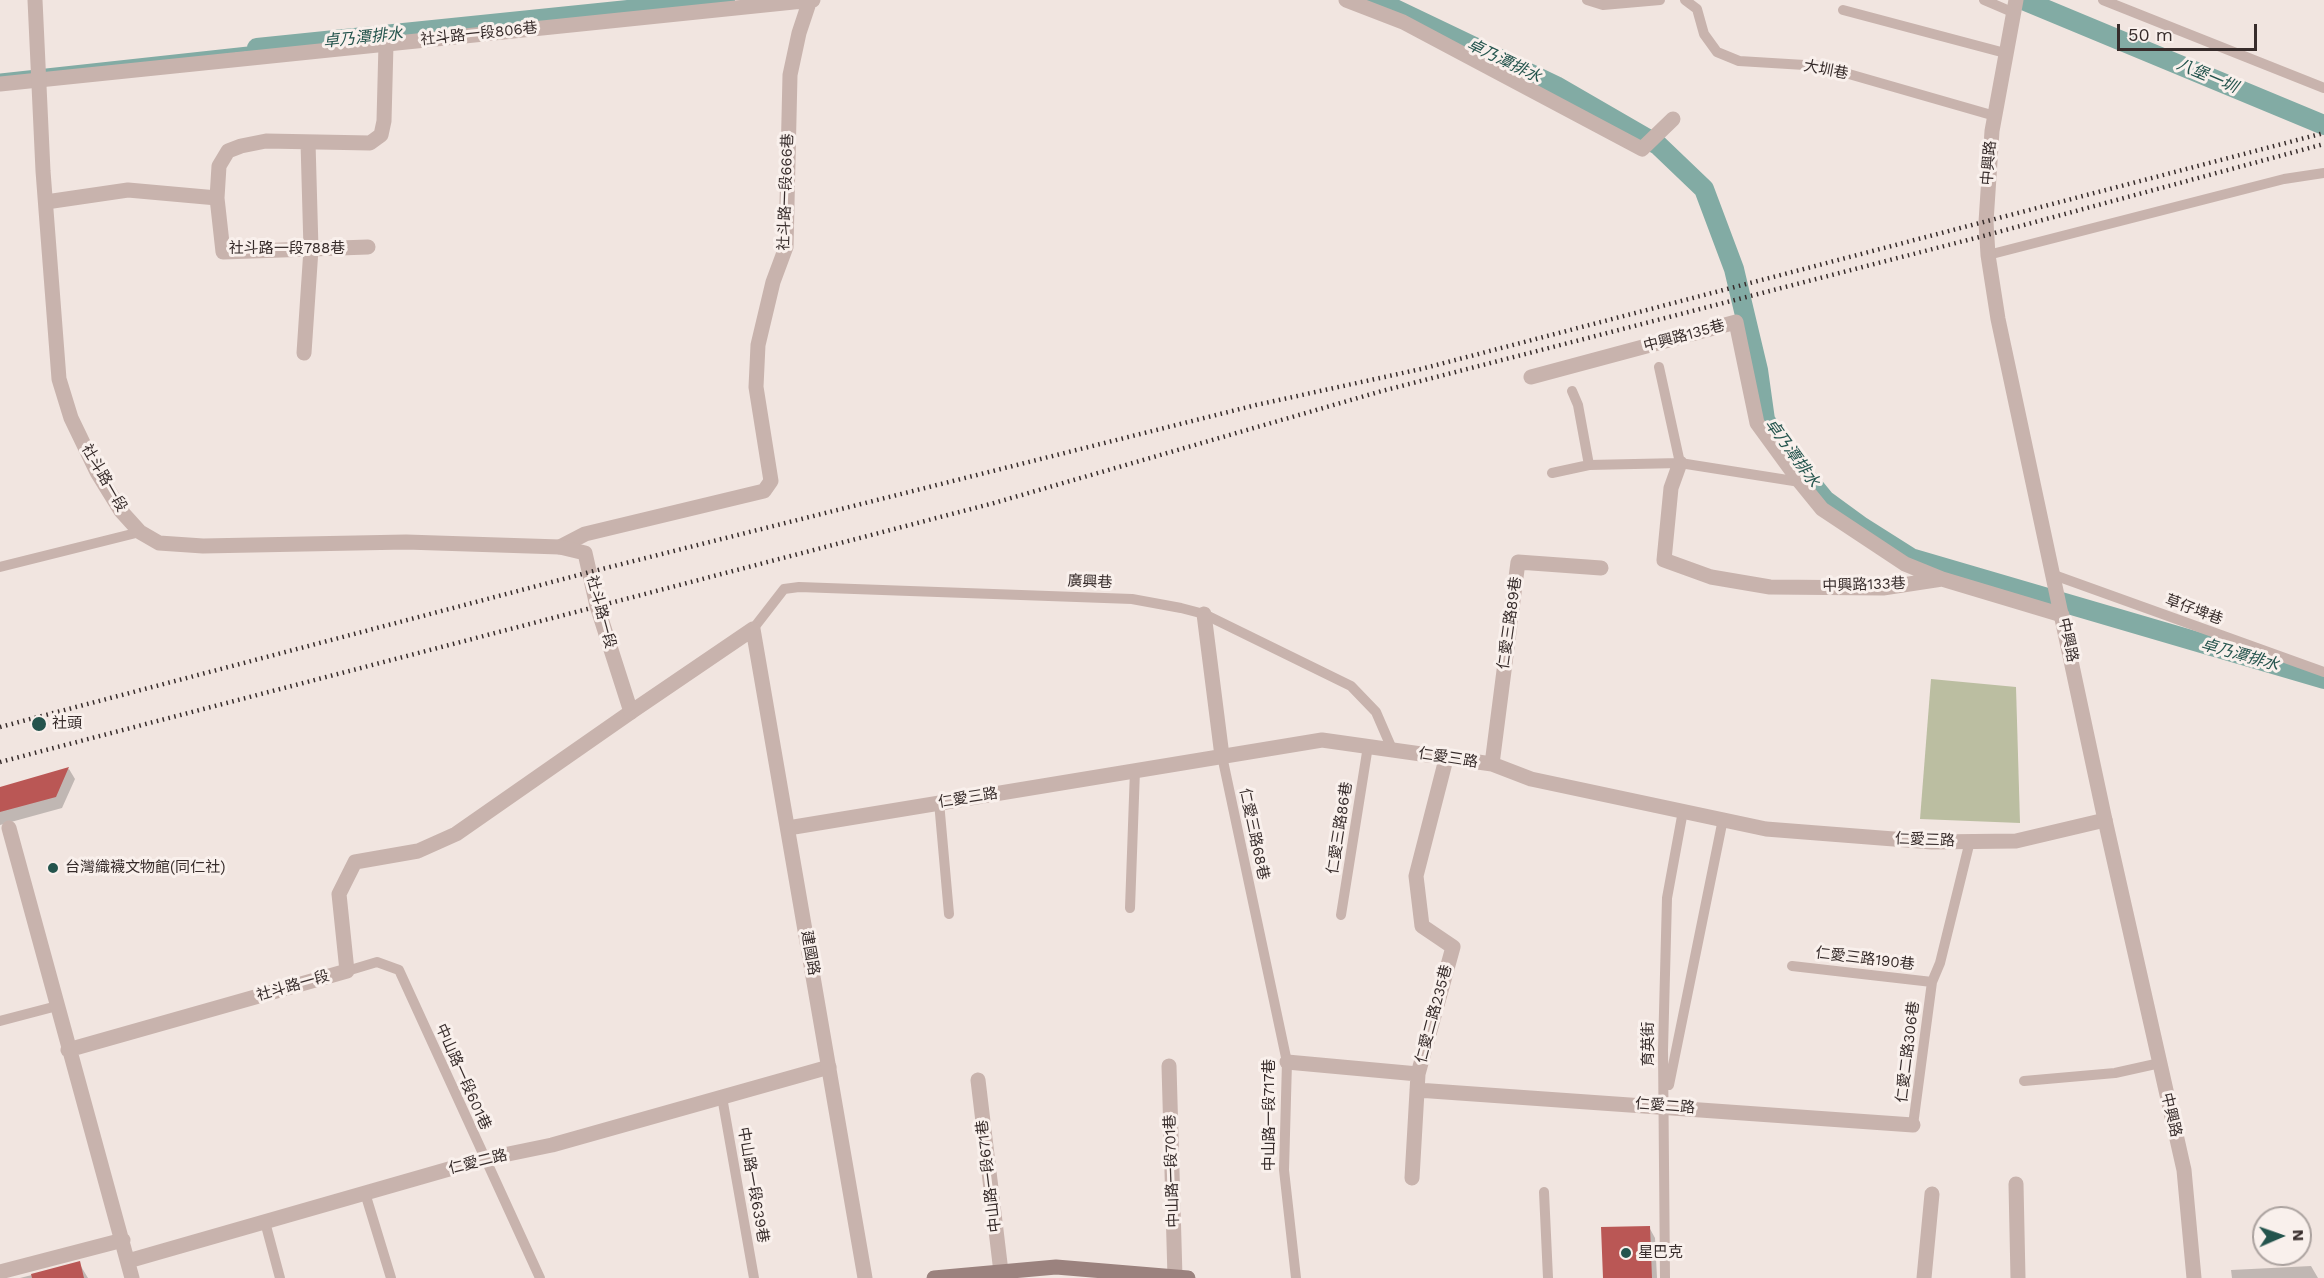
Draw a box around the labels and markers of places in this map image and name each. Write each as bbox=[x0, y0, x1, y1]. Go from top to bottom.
marker: 社頭 bbox=[30, 715, 48, 733]
place label: 社頭 bbox=[52, 715, 82, 733]
place label: 台灣織襪文物館(同仁社) bbox=[65, 859, 225, 877]
marker: 台灣織襪文物館(同仁社) bbox=[46, 861, 60, 875]
place label: 星巴克 bbox=[1638, 1244, 1683, 1262]
marker: 星巴克 bbox=[1619, 1246, 1633, 1260]

